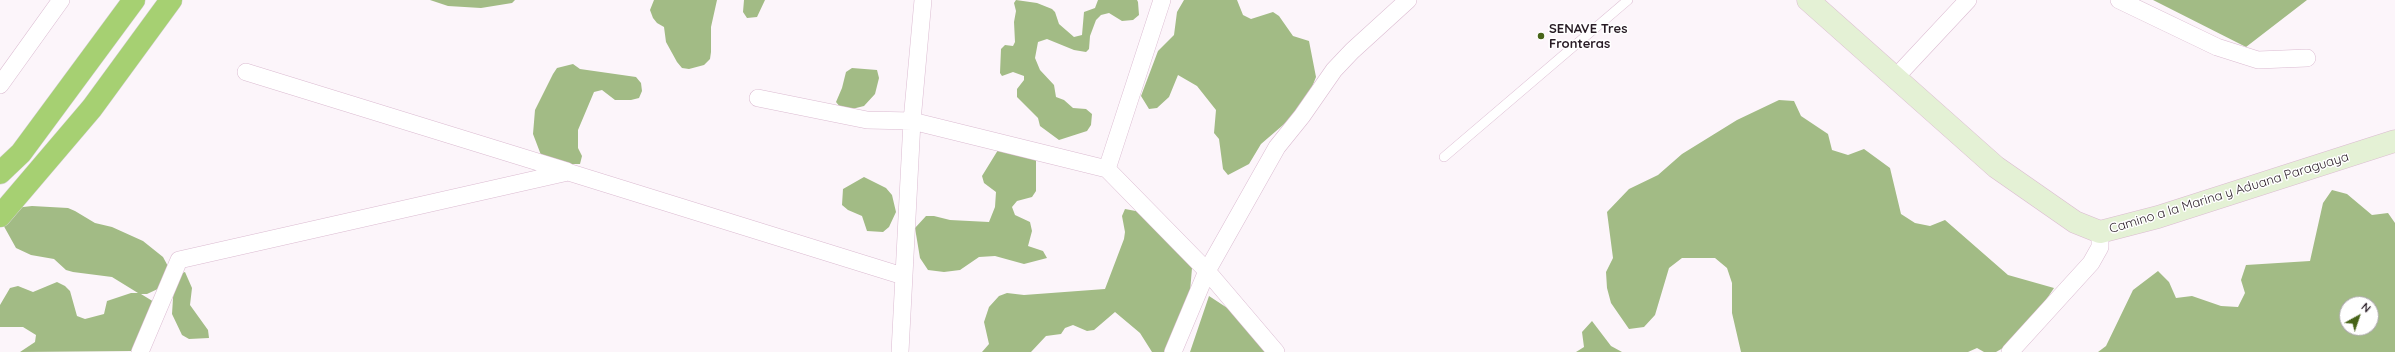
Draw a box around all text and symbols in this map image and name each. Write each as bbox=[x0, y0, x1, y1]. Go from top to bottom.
place label: SENAVE Tres Fronteras bbox=[1549, 21, 1627, 52]
marker: SENAVE Tres Fronteras bbox=[1536, 31, 1546, 41]
street label: Camino a la Marina y Aduana Paraguaya bbox=[2107, 149, 2351, 237]
north arrow bbox=[2339, 296, 2379, 336]
text: N bbox=[2358, 300, 2374, 316]

